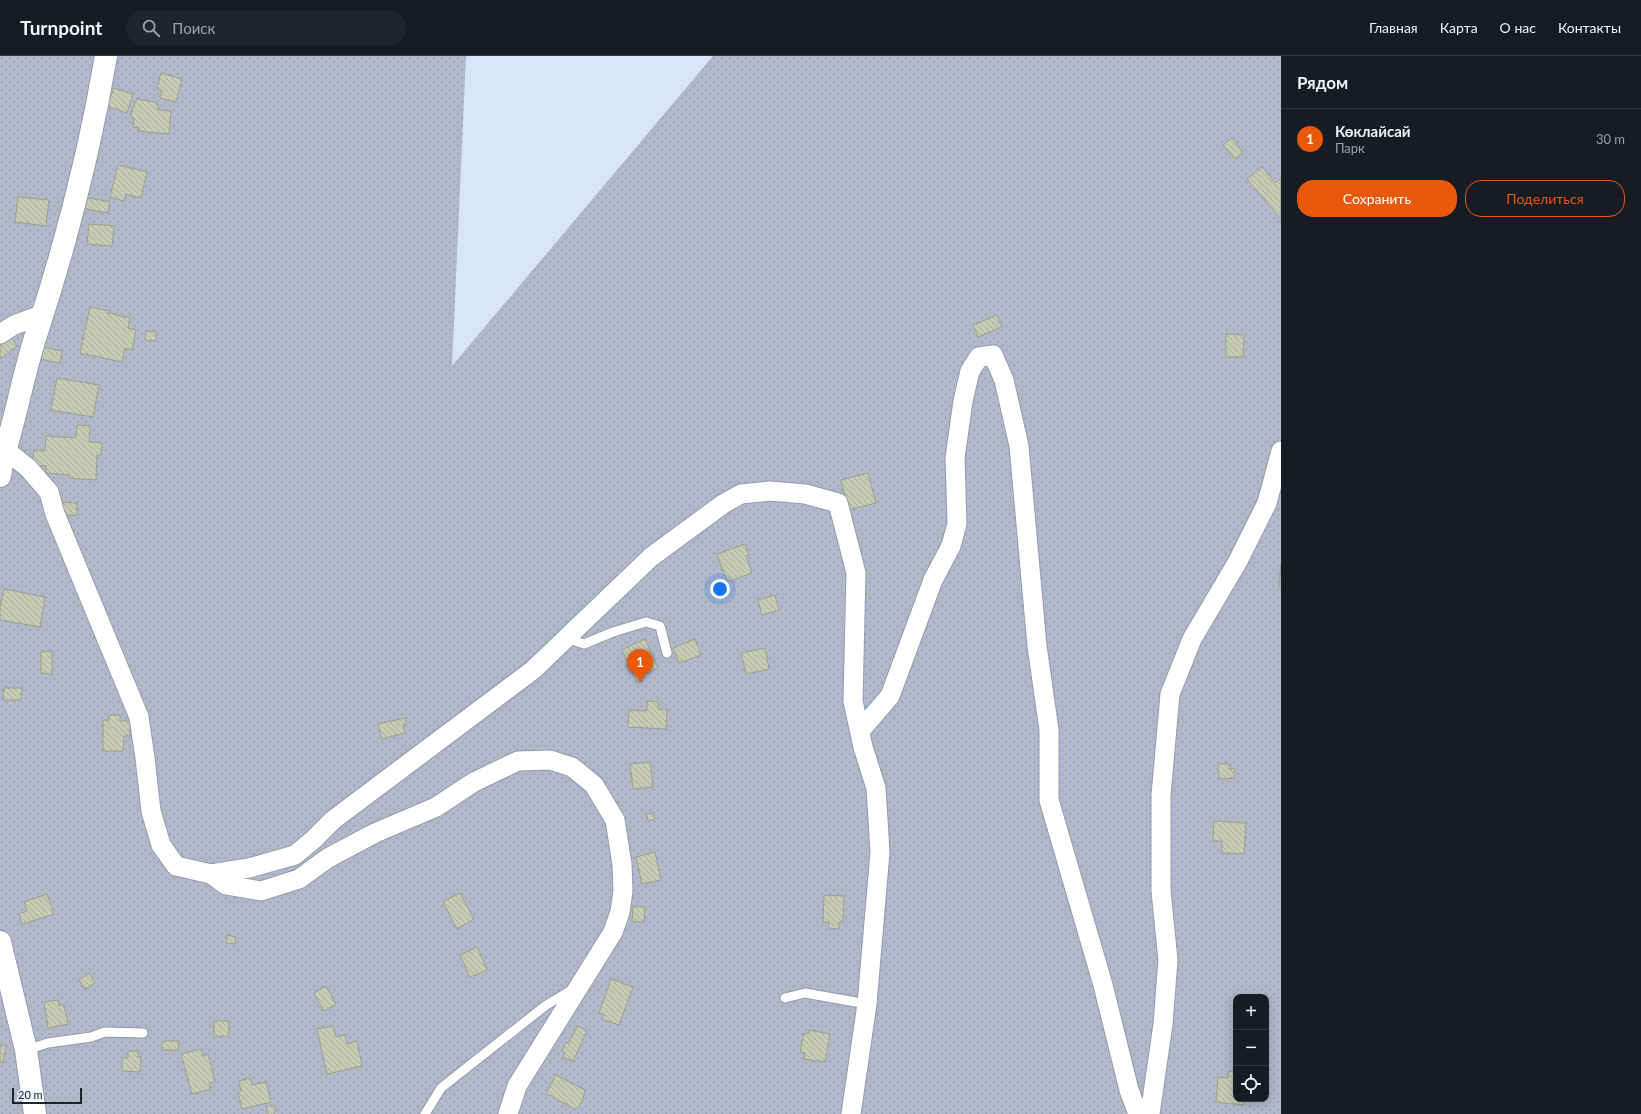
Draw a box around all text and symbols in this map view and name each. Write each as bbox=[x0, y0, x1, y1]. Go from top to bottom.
search box bbox=[126, 10, 406, 46]
text: Turnpoint bbox=[20, 16, 102, 39]
icon: search bbox=[140, 17, 162, 39]
text: Поиск bbox=[172, 19, 215, 37]
text: Главная bbox=[1369, 19, 1418, 36]
text: Карта bbox=[1440, 19, 1478, 36]
text: О нас bbox=[1500, 19, 1536, 36]
text: Контакты bbox=[1558, 19, 1621, 36]
text: Рядом bbox=[1297, 72, 1348, 93]
text: Көклайсай bbox=[1335, 122, 1411, 140]
text: 1 bbox=[1306, 131, 1314, 147]
text: 30 m bbox=[1596, 131, 1625, 147]
text: Парк bbox=[1335, 140, 1365, 156]
button: Сохранить bbox=[1297, 180, 1457, 217]
button: Поделиться bbox=[1465, 180, 1625, 217]
your location bbox=[710, 579, 730, 599]
pin: 1 bbox=[627, 649, 653, 682]
map controls bbox=[1233, 994, 1269, 1102]
button: + bbox=[1233, 994, 1269, 1030]
button: − bbox=[1233, 1030, 1269, 1066]
button: locate bbox=[1233, 1066, 1269, 1102]
scale bar bbox=[12, 1086, 82, 1105]
text: 20 m bbox=[18, 1088, 43, 1101]

